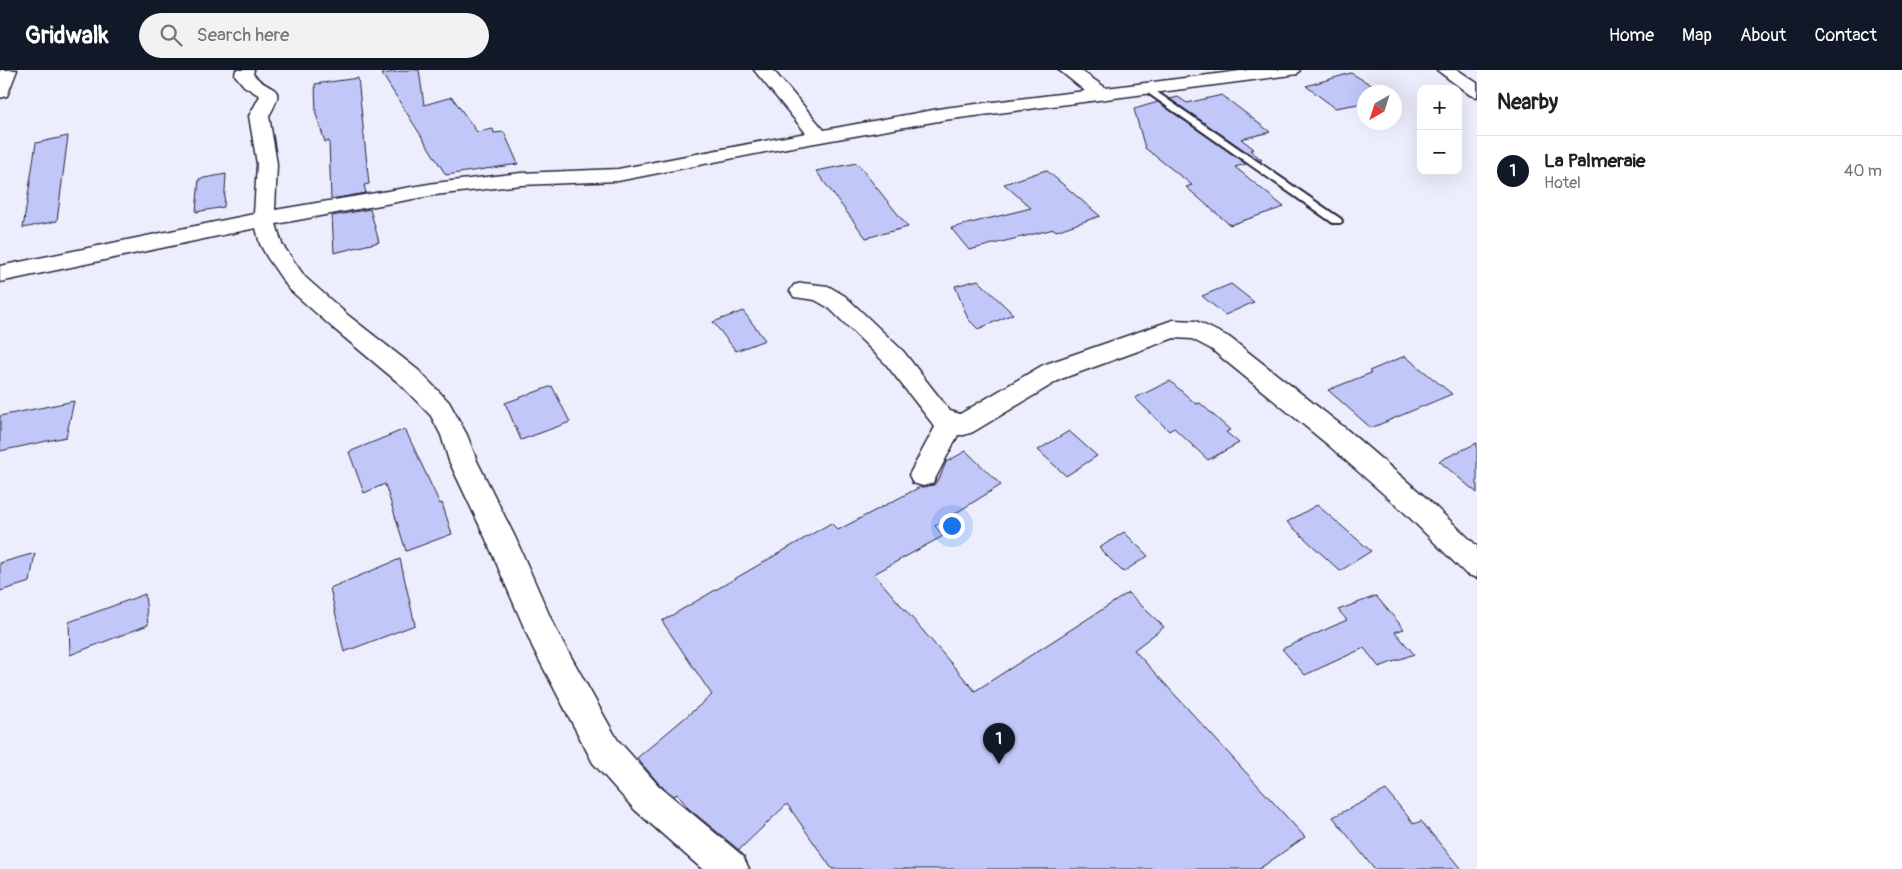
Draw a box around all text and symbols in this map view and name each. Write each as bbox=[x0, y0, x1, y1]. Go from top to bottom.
search box bbox=[139, 13, 489, 58]
text: Gridwalk bbox=[25, 21, 109, 50]
icon: search bbox=[157, 21, 185, 49]
text: Search here bbox=[197, 23, 289, 47]
text: Home bbox=[1609, 24, 1654, 47]
text: Map bbox=[1682, 24, 1712, 47]
text: About bbox=[1740, 24, 1786, 47]
text: Contact bbox=[1814, 24, 1877, 47]
north arrow bbox=[1357, 85, 1402, 130]
map controls bbox=[1417, 85, 1462, 175]
button: + bbox=[1417, 85, 1462, 130]
text: Nearby bbox=[1497, 89, 1558, 116]
button: − bbox=[1417, 130, 1462, 175]
text: La Palmeraie bbox=[1544, 149, 1645, 173]
text: 1 bbox=[1510, 161, 1516, 181]
text: 40 m bbox=[1844, 161, 1882, 181]
text: Hotel bbox=[1544, 173, 1581, 193]
your location bbox=[939, 513, 965, 539]
pin: 1 bbox=[983, 723, 1015, 764]

